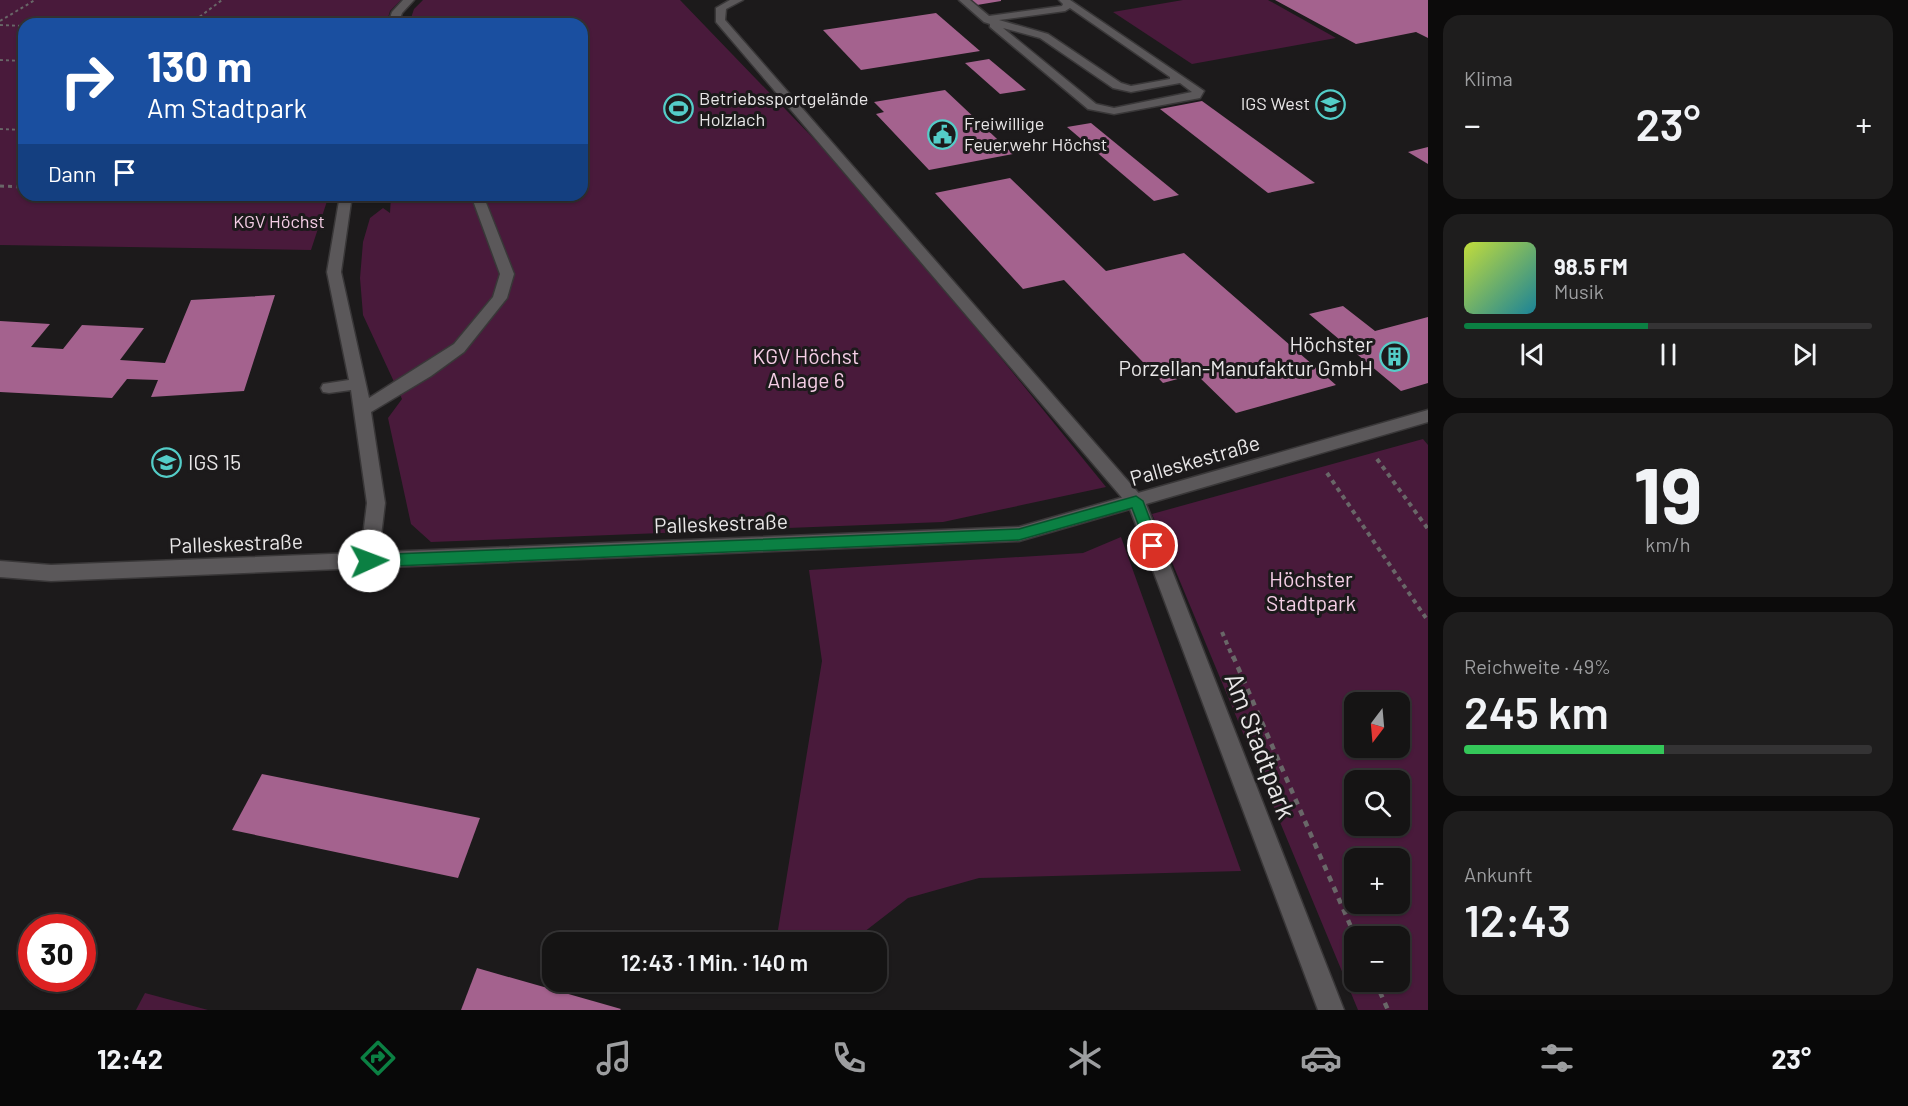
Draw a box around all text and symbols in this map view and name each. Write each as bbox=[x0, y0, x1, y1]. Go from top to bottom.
text: 130 m bbox=[147, 40, 252, 90]
icon: right bbox=[48, 42, 126, 120]
text: Klima bbox=[1464, 66, 1513, 90]
place label: Betriebssportgelände Holzlach bbox=[699, 87, 868, 130]
school or university icon: IGS West bbox=[1315, 88, 1347, 120]
text: Am Stadtpark bbox=[147, 91, 307, 123]
place label: IGS West bbox=[1241, 92, 1310, 114]
sports icon: Betriebssportgelände Holzlach bbox=[662, 93, 694, 125]
text: 23° bbox=[1635, 96, 1701, 150]
text: − bbox=[1464, 104, 1481, 144]
text: + bbox=[1856, 104, 1872, 144]
place label: Freiwillige Feuerwehr Höchst bbox=[964, 112, 1107, 155]
public building icon: Freiwillige Feuerwehr Höchst bbox=[927, 118, 959, 150]
icon: arrive bbox=[108, 156, 141, 189]
text: Dann bbox=[48, 160, 96, 186]
park label: KGV Höchst bbox=[233, 210, 325, 232]
text: 98.5 FM bbox=[1554, 253, 1628, 279]
text: Musik bbox=[1554, 279, 1604, 303]
place label: Höchster Porzellan-Manufaktur GmbH bbox=[1119, 331, 1373, 380]
icon: previous bbox=[1516, 338, 1549, 371]
icon: pause bbox=[1652, 338, 1685, 371]
icon: next bbox=[1788, 338, 1821, 371]
building icon: Höchster Porzellan-Manufaktur GmbH bbox=[1378, 341, 1410, 373]
park label: KGV Höchst Anlage 6 bbox=[753, 343, 859, 392]
street label: Palleskestraße bbox=[1127, 429, 1262, 490]
text: 19 bbox=[1633, 446, 1703, 540]
school or university icon: IGS 15 bbox=[151, 447, 183, 479]
place label: IGS 15 bbox=[188, 449, 241, 474]
street label: Palleskestraße bbox=[654, 508, 788, 537]
pin bbox=[1127, 520, 1178, 571]
street label: Palleskestraße bbox=[169, 528, 303, 557]
position arrow bbox=[337, 529, 401, 593]
icon: arrive bbox=[1136, 529, 1169, 562]
text: km/h bbox=[1645, 532, 1691, 556]
park label: Höchster Stadtpark bbox=[1266, 566, 1356, 615]
text: Reichweite · 49% bbox=[1464, 654, 1611, 678]
street label: Am Stadtpark bbox=[1219, 668, 1304, 823]
text: 245 km bbox=[1464, 684, 1609, 738]
north arrow bbox=[1344, 692, 1410, 758]
map controls bbox=[1344, 692, 1410, 992]
button: search bbox=[1344, 770, 1410, 836]
button: + bbox=[1344, 848, 1410, 914]
text: Ankunft bbox=[1464, 862, 1533, 886]
text: 12:43 bbox=[1464, 892, 1571, 946]
speed limit sign: 30 bbox=[18, 914, 96, 992]
button: − bbox=[1344, 926, 1410, 992]
text: 12:43 · 1 Min. · 140 m bbox=[621, 949, 808, 975]
icon: directions bbox=[357, 1037, 399, 1079]
icon: music bbox=[593, 1037, 635, 1079]
icon: phone bbox=[828, 1037, 870, 1079]
icon: climate bbox=[1064, 1037, 1106, 1079]
icon: car bbox=[1300, 1037, 1342, 1079]
icon: filters bbox=[1536, 1037, 1578, 1079]
text: 12:42 bbox=[97, 1042, 163, 1074]
text: 23° bbox=[1772, 1042, 1811, 1074]

